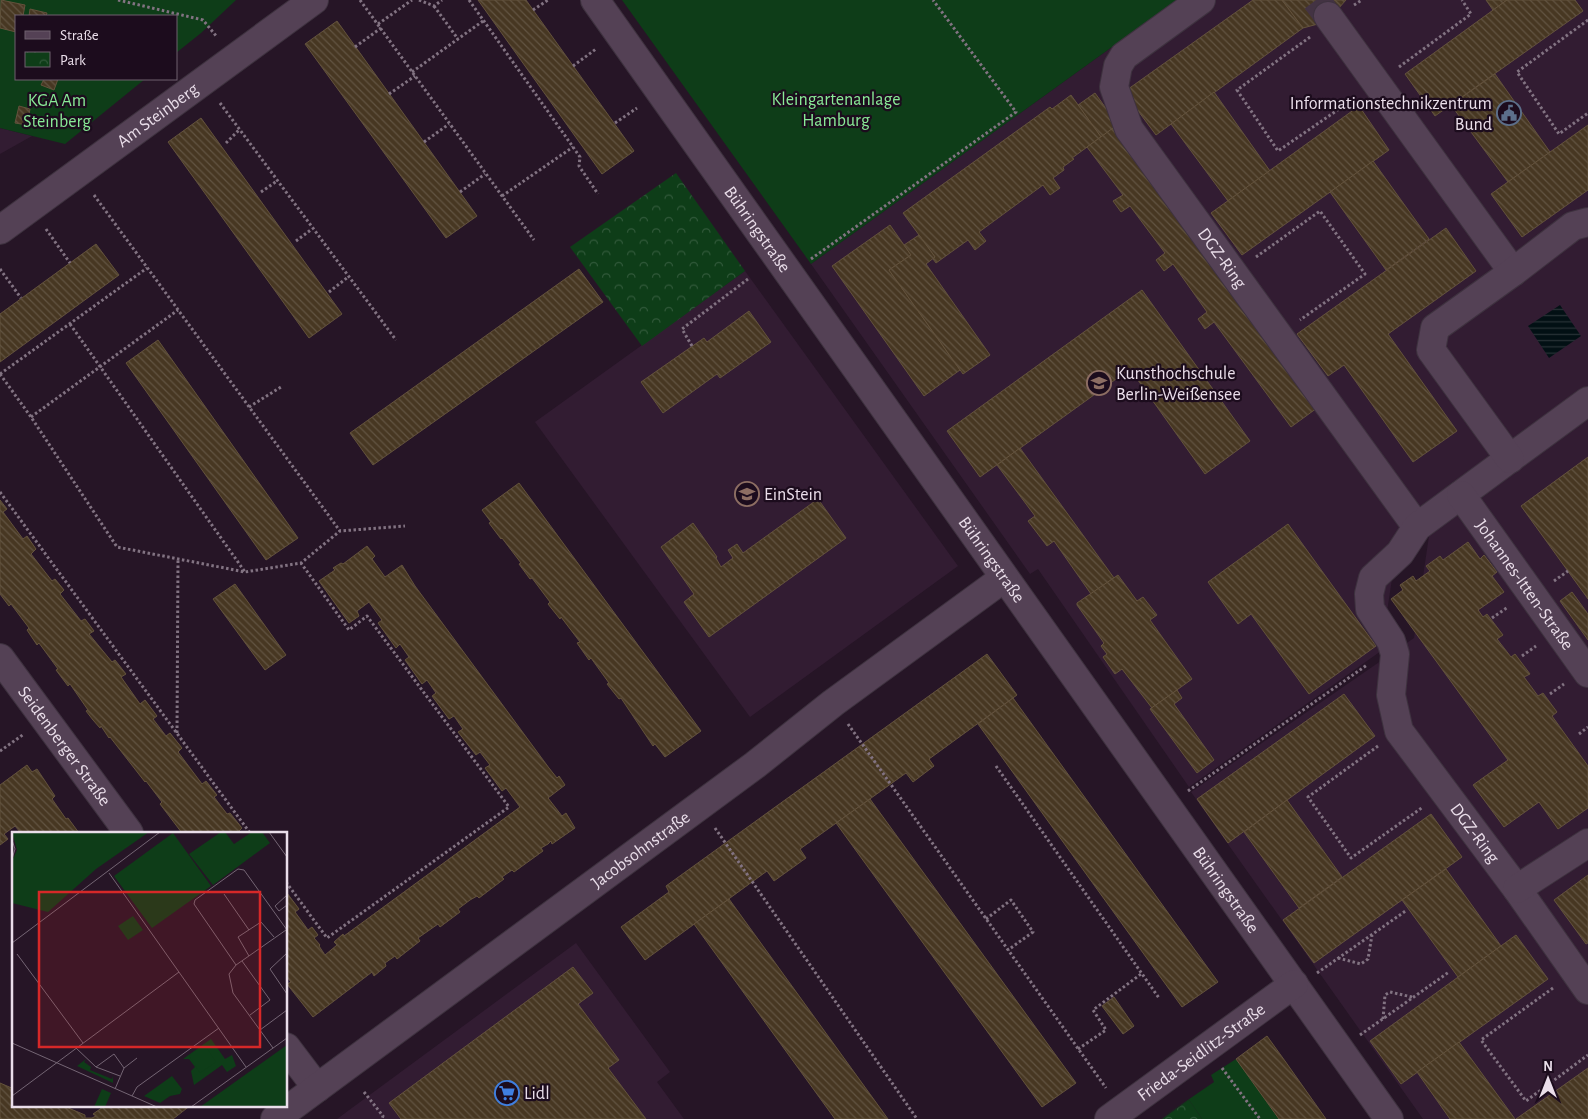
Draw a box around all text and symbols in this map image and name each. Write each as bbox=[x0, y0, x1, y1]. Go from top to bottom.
legend bbox=[15, 15, 178, 80]
text: Straße bbox=[60, 28, 99, 43]
text: Park bbox=[60, 53, 86, 68]
street label: Am Steinberg bbox=[114, 80, 202, 151]
park label: Kleingartenanlage Hamburg bbox=[771, 91, 901, 130]
park label: KGA Am Steinberg bbox=[23, 92, 91, 131]
place label: Informationstechnikzentrum Bund bbox=[1290, 95, 1492, 134]
public building icon: Informationstechnikzentrum Bund bbox=[1496, 100, 1522, 126]
street label: Bühringstraße bbox=[720, 183, 793, 276]
street label: DGZ-Ring bbox=[1194, 225, 1249, 292]
place label: Kunsthochschule Berlin-Weißensee bbox=[1116, 365, 1241, 404]
school or university icon: Kunsthochschule Berlin-Weißensee bbox=[1086, 370, 1112, 396]
school or university icon: EinStein bbox=[734, 481, 760, 507]
place label: EinStein bbox=[764, 486, 822, 504]
street label: Bühringstraße bbox=[955, 514, 1028, 606]
street label: Johannes-Itten-Straße bbox=[1472, 517, 1577, 654]
street label: Seidenberger Straße bbox=[14, 683, 114, 809]
street label: DGZ-Ring bbox=[1446, 800, 1502, 867]
street label: Jacobsohnstraße bbox=[588, 808, 694, 892]
inset map bbox=[12, 832, 288, 1106]
street label: Bühringstraße bbox=[1189, 844, 1262, 937]
street label: Frieda-Seidlitz-Straße bbox=[1135, 1000, 1269, 1105]
north arrow bbox=[1523, 1054, 1573, 1104]
text: N bbox=[1543, 1060, 1553, 1074]
supermarket icon: Lidl bbox=[494, 1080, 520, 1106]
place label: Lidl bbox=[524, 1085, 550, 1103]

